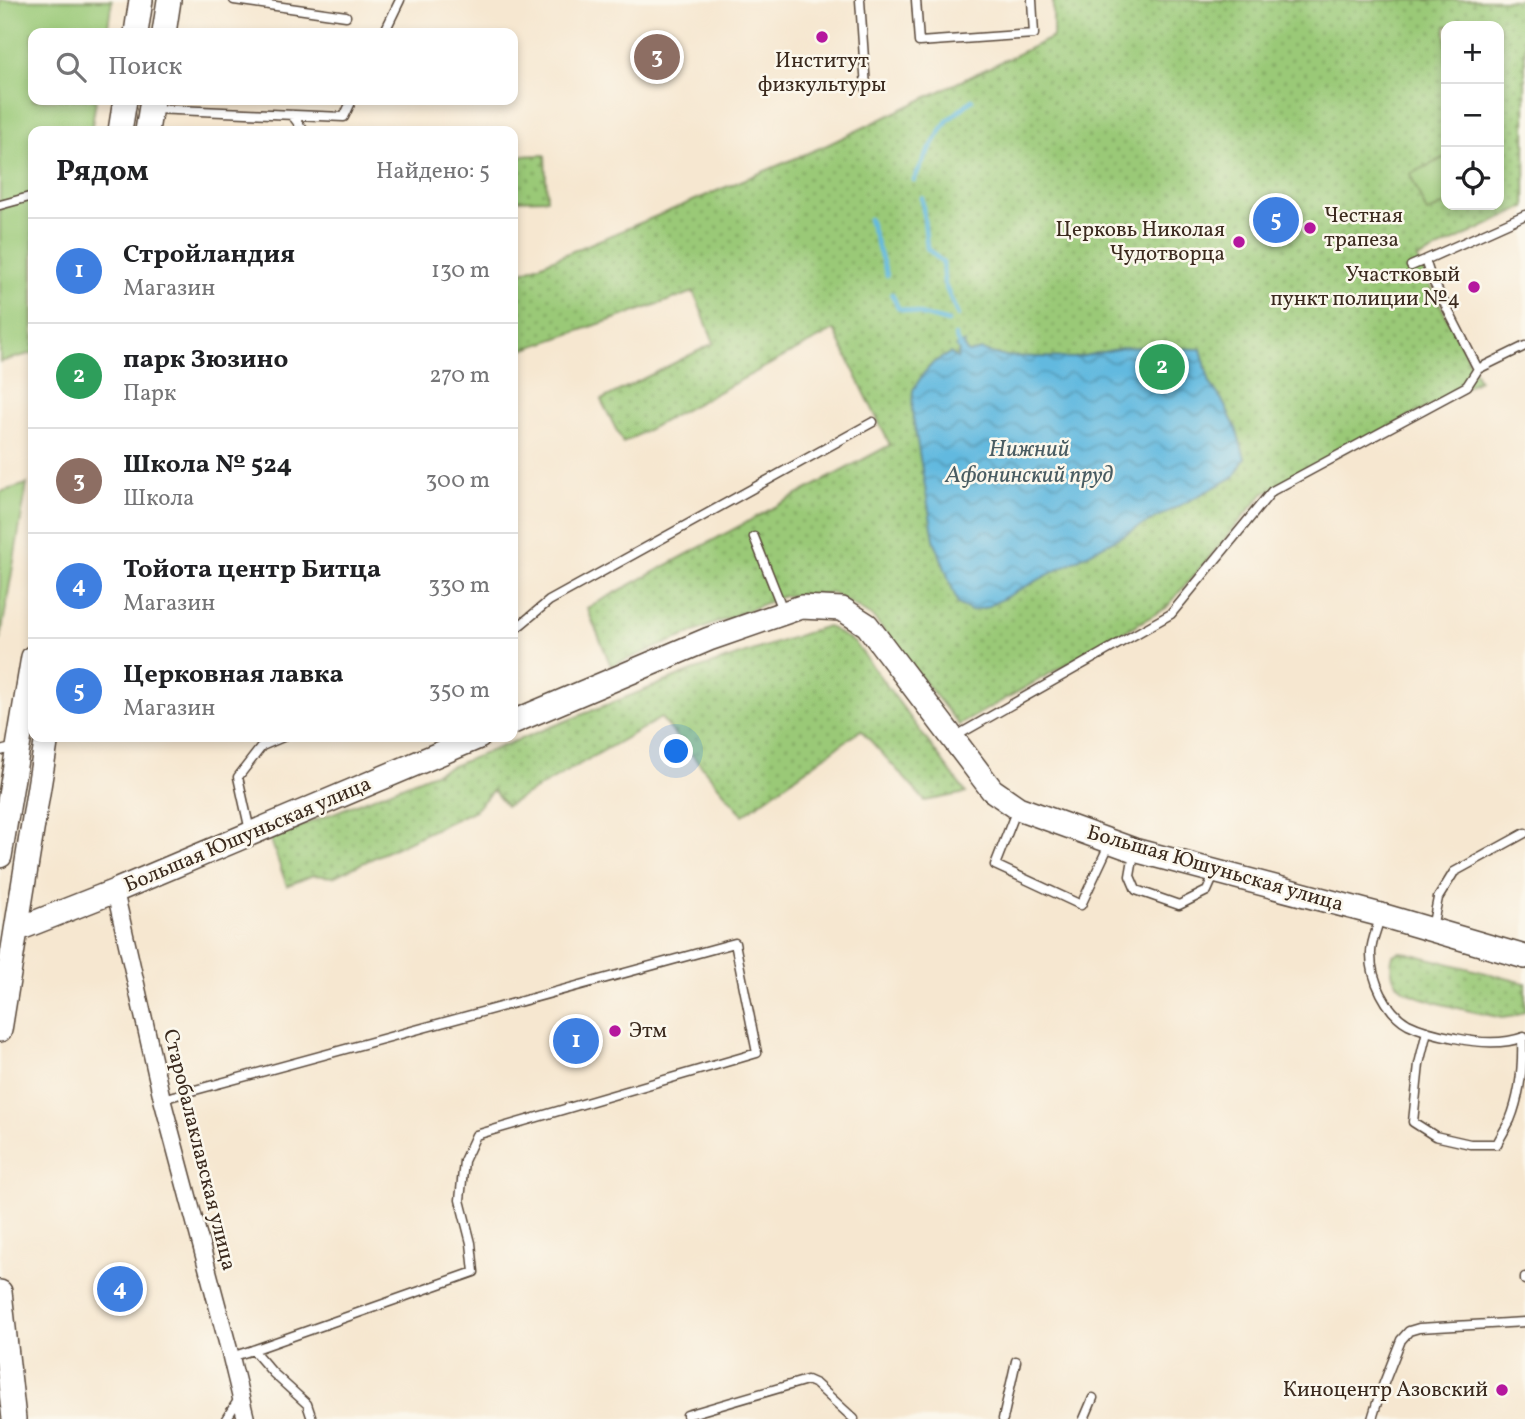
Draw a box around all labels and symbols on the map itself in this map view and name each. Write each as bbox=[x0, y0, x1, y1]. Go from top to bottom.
marker: Институт физкультуры bbox=[814, 29, 830, 45]
pin: 3 bbox=[634, 31, 680, 83]
place label: Институт физкультуры bbox=[758, 47, 886, 100]
pin: 5 bbox=[1253, 194, 1299, 246]
place label: Честная трапеза bbox=[1324, 202, 1403, 255]
place label: Церковь Николая Чудотворца bbox=[1055, 216, 1225, 269]
marker: Честная трапеза bbox=[1302, 220, 1318, 236]
marker: Церковь Николая Чудотворца bbox=[1231, 234, 1247, 250]
place label: Участковый пункт полиции №4 bbox=[1270, 261, 1460, 314]
marker: Участковый пункт полиции №4 bbox=[1466, 279, 1482, 295]
pin: 2 bbox=[1139, 341, 1185, 393]
water label: Нижний Афонинский пруд bbox=[944, 434, 1114, 492]
your location bbox=[659, 734, 693, 768]
street label: Большая Юшуньская улица bbox=[120, 770, 376, 900]
street label: Большая Юшуньская улица bbox=[1083, 818, 1347, 920]
pin: 1 bbox=[553, 1015, 599, 1067]
place label: Этм bbox=[629, 1017, 667, 1046]
marker: Этм bbox=[607, 1023, 623, 1039]
street label: Старобалаклавская улица bbox=[155, 1026, 243, 1274]
pin: 4 bbox=[97, 1263, 143, 1315]
place label: Киноцентр Азовский bbox=[1283, 1376, 1488, 1405]
marker: Киноцентр Азовский bbox=[1494, 1382, 1510, 1398]

